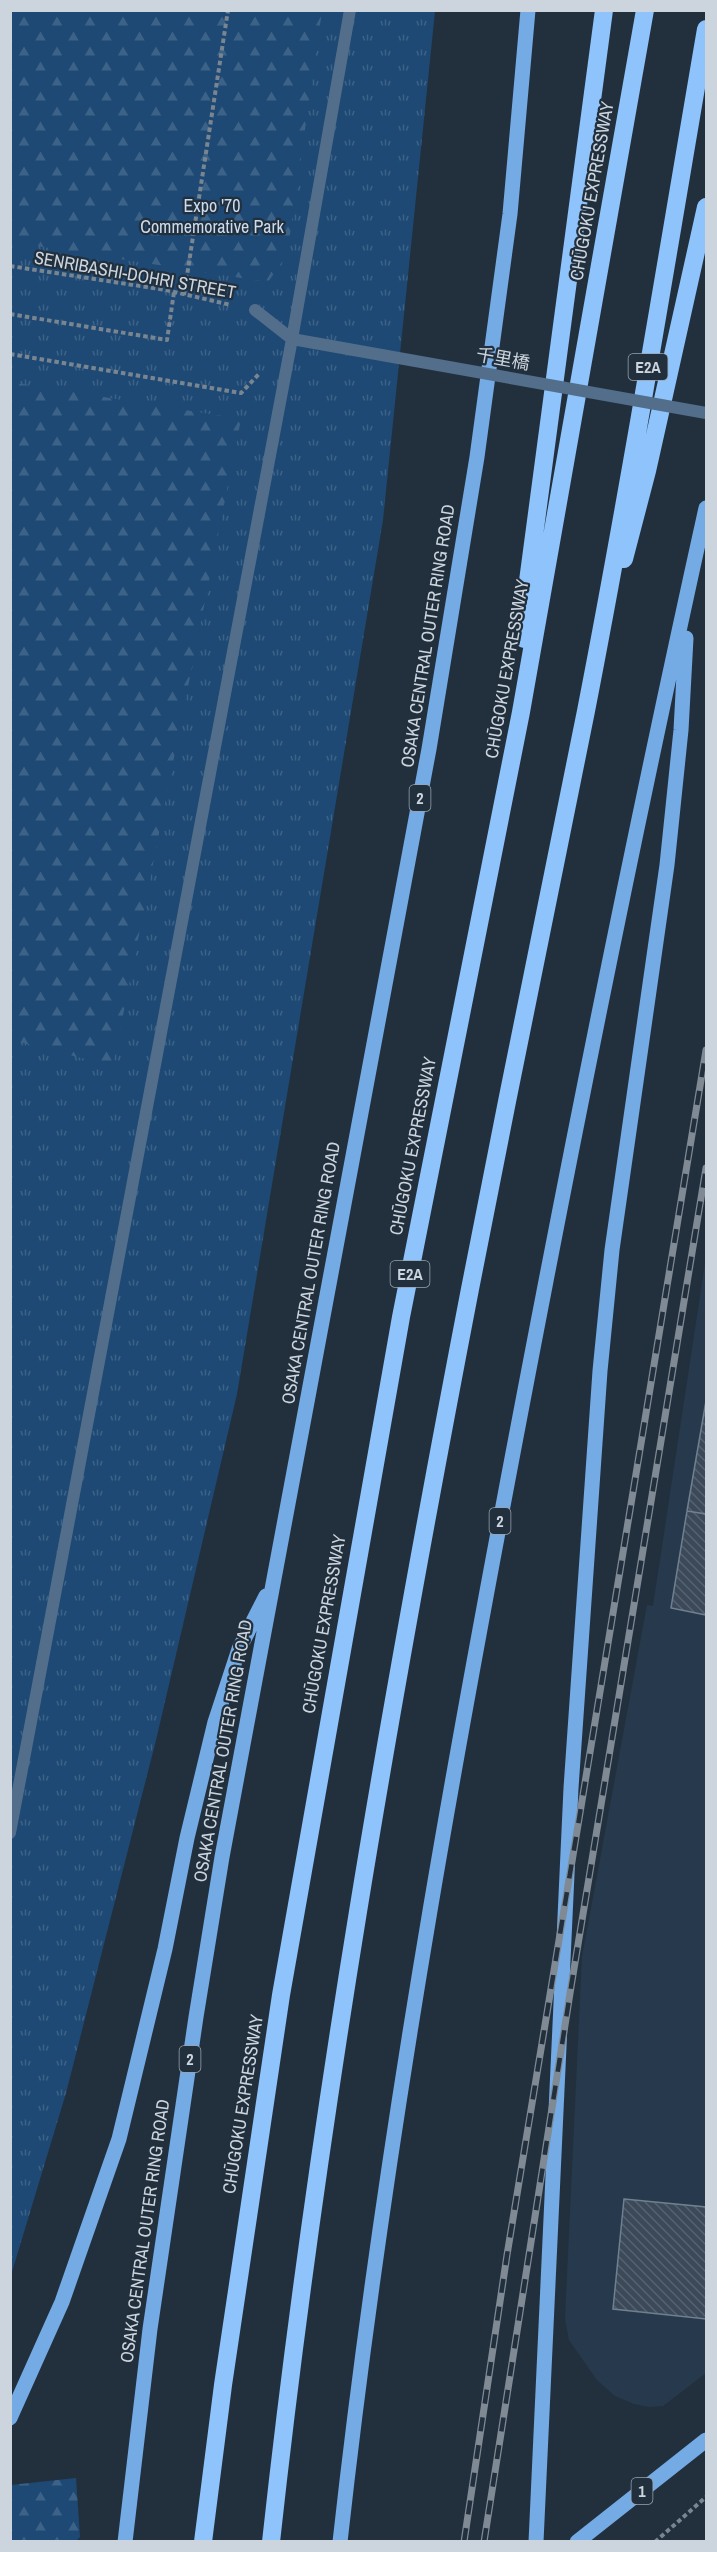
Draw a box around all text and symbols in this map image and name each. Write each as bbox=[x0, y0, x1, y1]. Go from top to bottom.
street label: CHŪGOKU EXPRESSWAY bbox=[563, 99, 620, 282]
park label: Expo '70 Commemorative Park bbox=[140, 193, 284, 239]
street label: SENRIBASHI-DOHRI STREET bbox=[32, 244, 238, 305]
street label: 千里橋 bbox=[474, 342, 532, 376]
road number: E2A bbox=[628, 354, 668, 380]
street label: OSAKA CENTRAL OUTER RING ROAD bbox=[394, 503, 461, 769]
street label: CHŪGOKU EXPRESSWAY bbox=[478, 577, 535, 760]
road number: 2 bbox=[410, 785, 430, 811]
street label: CHŪGOKU EXPRESSWAY bbox=[383, 1054, 442, 1237]
street label: OSAKA CENTRAL OUTER RING ROAD bbox=[275, 1140, 346, 1406]
road number: E2A bbox=[390, 1261, 430, 1287]
road number: 2 bbox=[490, 1508, 510, 1534]
street label: CHŪGOKU EXPRESSWAY bbox=[295, 1532, 352, 1715]
street label: OSAKA CENTRAL OUTER RING ROAD bbox=[187, 1618, 258, 1884]
street label: CHŪGOKU EXPRESSWAY bbox=[216, 2012, 269, 2195]
road number: 2 bbox=[180, 2046, 201, 2072]
street label: OSAKA CENTRAL OUTER RING ROAD bbox=[114, 2097, 175, 2364]
road number: 1 bbox=[632, 2478, 652, 2504]

